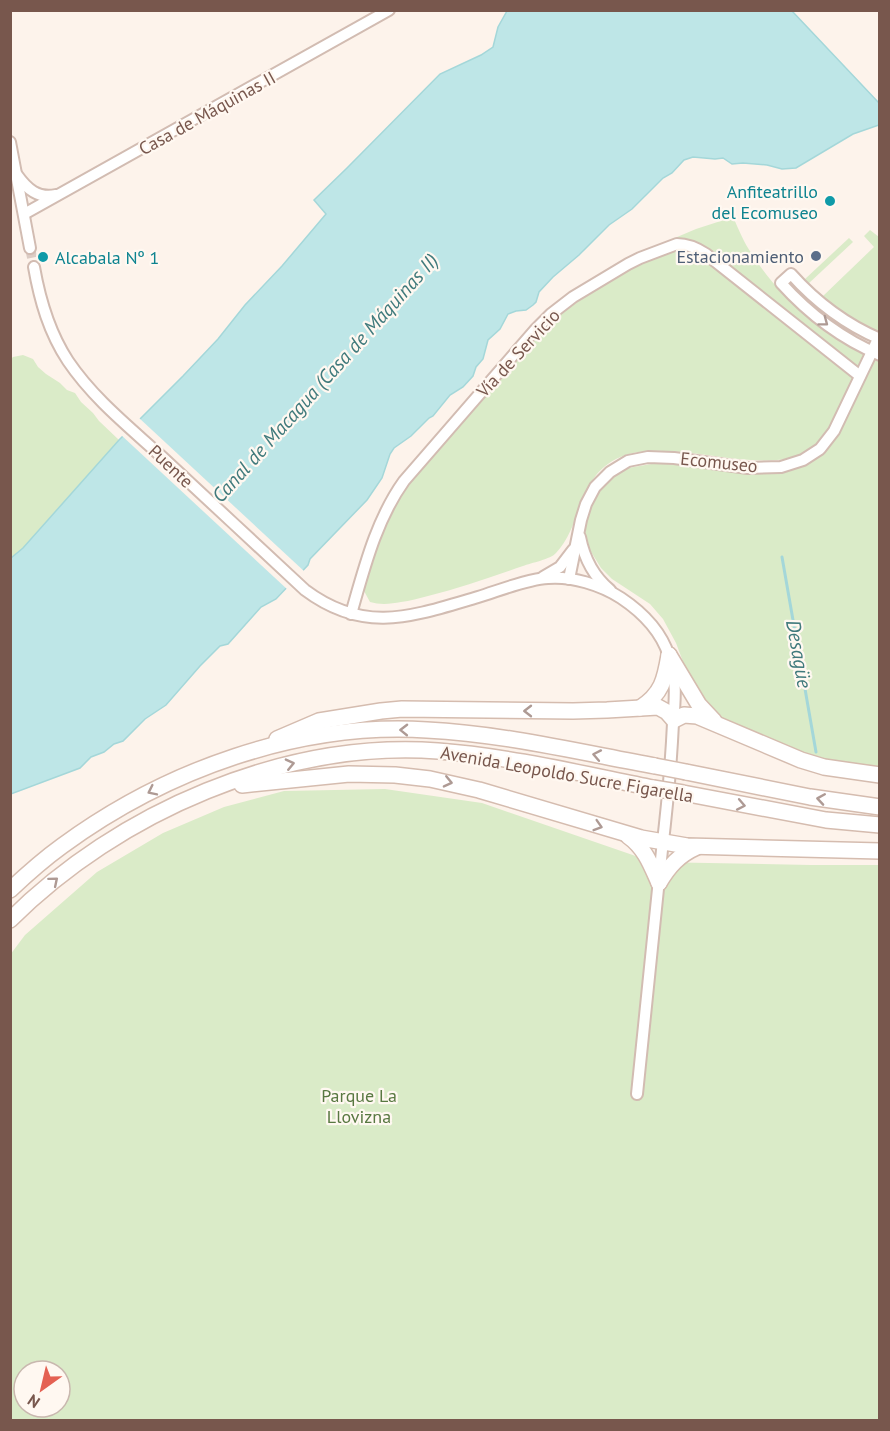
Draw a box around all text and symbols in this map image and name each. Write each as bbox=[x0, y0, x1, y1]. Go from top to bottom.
street label: Casa de Máquinas II bbox=[135, 66, 279, 160]
place label: Anfiteatrillo del Ecomuseo bbox=[712, 180, 818, 224]
marker: Anfiteatrillo del Ecomuseo bbox=[823, 194, 837, 208]
place label: Estacionamiento bbox=[676, 245, 804, 268]
place label: Alcabala Nº 1 bbox=[55, 246, 159, 269]
water label: Canal de Macagua (Casa de Máquinas II) bbox=[206, 248, 444, 508]
marker: Estacionamiento bbox=[809, 249, 823, 263]
marker: Alcabala Nº 1 bbox=[36, 250, 50, 264]
street label: Vía de Servicio bbox=[471, 304, 565, 403]
one-way arrow bbox=[817, 315, 828, 326]
street label: Puente bbox=[144, 439, 198, 493]
street label: Ecomuseo bbox=[679, 447, 759, 477]
water label: Desagüe bbox=[780, 618, 818, 691]
one-way arrow bbox=[523, 705, 532, 717]
one-way arrow bbox=[400, 723, 409, 736]
street label: Avenida Leopoldo Sucre Figarella bbox=[439, 740, 695, 808]
one-way arrow bbox=[592, 749, 602, 762]
one-way arrow bbox=[285, 758, 295, 771]
one-way arrow bbox=[443, 775, 453, 788]
one-way arrow bbox=[147, 784, 158, 796]
one-way arrow bbox=[817, 794, 826, 806]
one-way arrow bbox=[735, 798, 745, 811]
one-way arrow bbox=[593, 818, 603, 831]
one-way arrow bbox=[47, 877, 58, 888]
park label: Parque La Llovizna bbox=[321, 1084, 397, 1128]
north arrow bbox=[12, 1359, 72, 1419]
text: N bbox=[24, 1390, 44, 1413]

